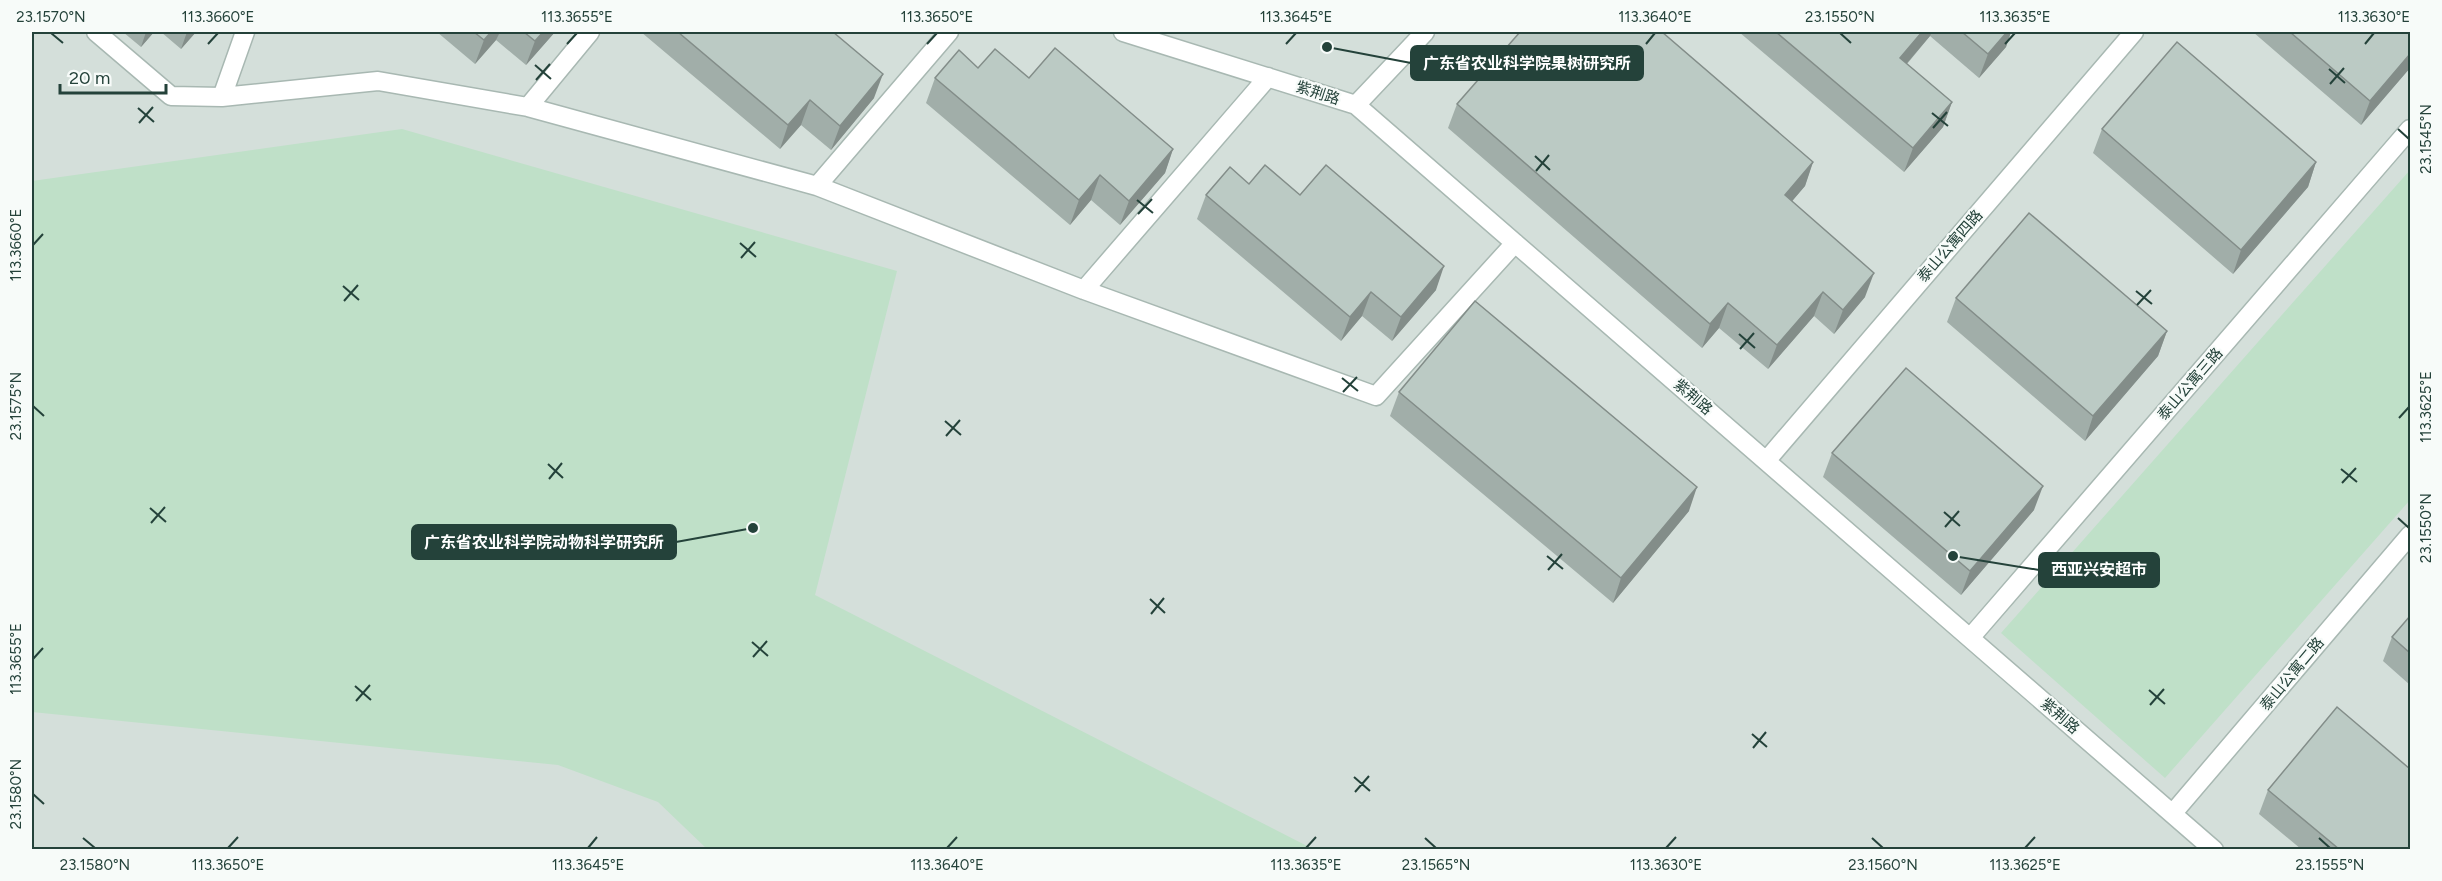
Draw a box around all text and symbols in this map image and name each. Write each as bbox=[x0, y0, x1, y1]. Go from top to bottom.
text: 23.1570°N bbox=[16, 8, 86, 26]
text: 113.3660°E bbox=[182, 8, 254, 26]
text: 113.3655°E bbox=[541, 8, 613, 26]
text: 113.3650°E bbox=[901, 8, 973, 26]
text: 113.3645°E bbox=[1260, 8, 1332, 26]
text: 113.3640°E bbox=[1618, 8, 1692, 26]
text: 23.1550°N bbox=[1805, 8, 1875, 26]
text: 113.3635°E bbox=[1979, 8, 2051, 26]
text: 113.3630°E bbox=[2338, 8, 2410, 26]
callout: 广东省农业科学院果树研究所 bbox=[1411, 46, 1643, 80]
text: 广东省农业科学院果树研究所 bbox=[1423, 54, 1631, 73]
scale bar bbox=[60, 57, 166, 95]
text: 20 m bbox=[69, 67, 110, 89]
street label: 紫荆路 bbox=[1294, 77, 1342, 109]
text: 23.1545°N bbox=[2417, 104, 2435, 174]
street label: 泰山公寓四路 bbox=[1914, 206, 1986, 286]
text: 113.3660°E bbox=[7, 209, 25, 281]
street label: 泰山公寓三路 bbox=[2154, 344, 2226, 424]
text: 113.3625°E bbox=[2417, 371, 2435, 443]
text: 23.1575°N bbox=[7, 372, 25, 440]
street label: 紫荆路 bbox=[1670, 375, 1716, 419]
text: 23.1550°N bbox=[2417, 493, 2435, 563]
callout: 广东省农业科学院动物科学研究所 bbox=[412, 525, 676, 559]
text: 广东省农业科学院动物科学研究所 bbox=[424, 533, 664, 552]
callout: 西亚兴安超市 bbox=[2039, 553, 2159, 587]
text: 西亚兴安超市 bbox=[2051, 560, 2147, 579]
text: 113.3655°E bbox=[7, 623, 25, 695]
street label: 泰山公寓二路 bbox=[2256, 634, 2328, 714]
street label: 紫荆路 bbox=[2037, 694, 2083, 738]
text: 23.1580°N bbox=[7, 759, 25, 829]
text: 23.1580°N bbox=[60, 856, 130, 874]
text: 113.3650°E bbox=[192, 856, 264, 874]
text: 113.3645°E bbox=[552, 856, 624, 874]
text: 113.3640°E bbox=[910, 856, 984, 874]
text: 113.3635°E bbox=[1270, 856, 1342, 874]
text: 23.1565°N bbox=[1402, 856, 1470, 874]
text: 113.3630°E bbox=[1630, 856, 1702, 874]
text: 23.1560°N bbox=[1848, 856, 1918, 874]
text: 113.3625°E bbox=[1989, 856, 2061, 874]
text: 23.1555°N bbox=[2296, 856, 2364, 874]

